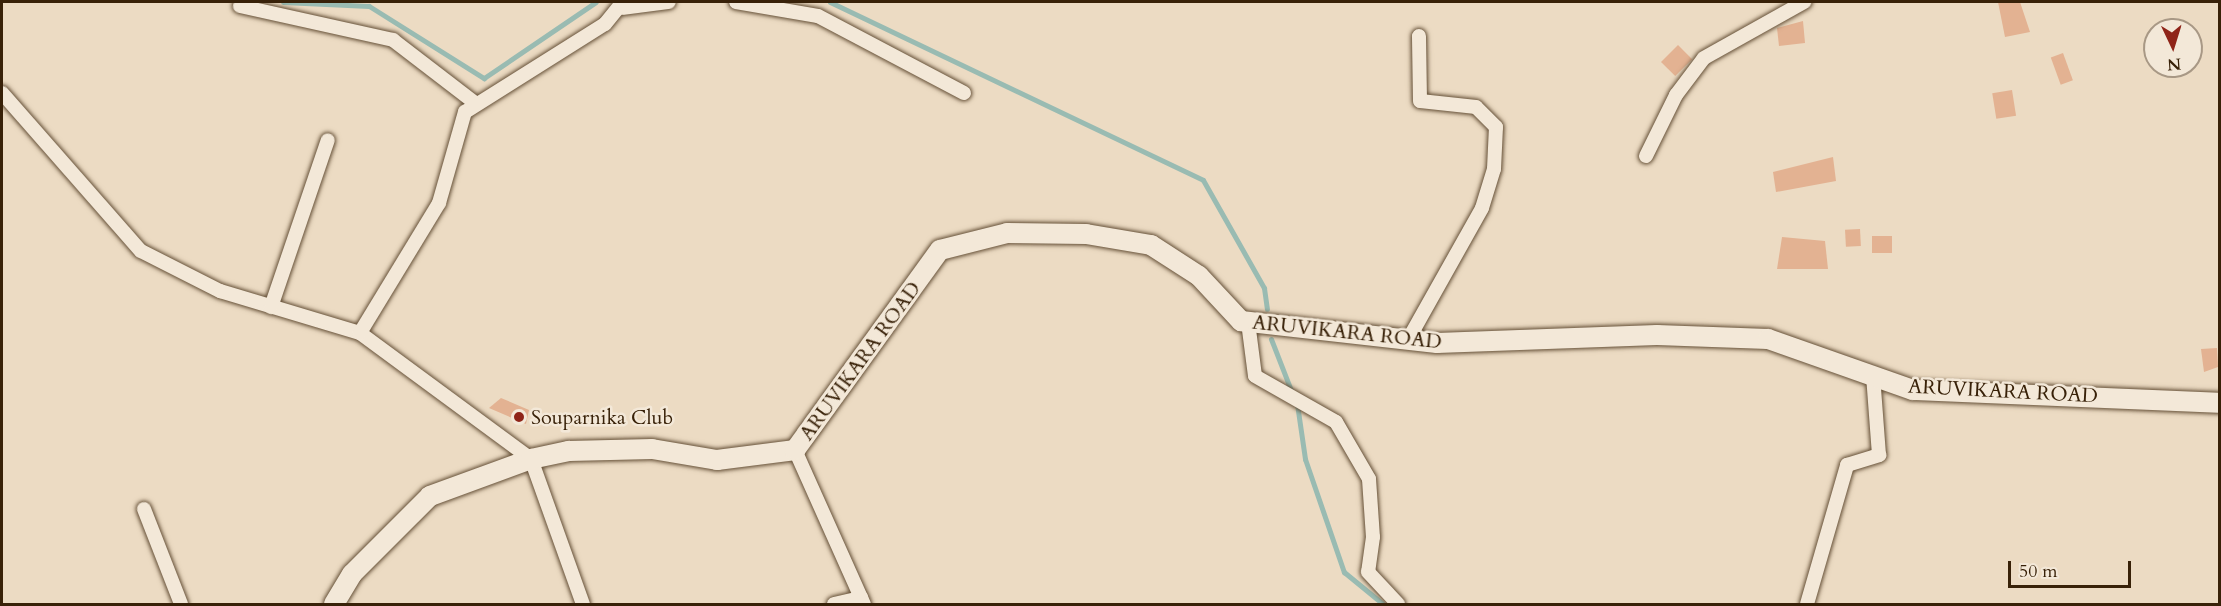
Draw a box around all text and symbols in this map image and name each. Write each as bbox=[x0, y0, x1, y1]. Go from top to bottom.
north arrow bbox=[2143, 18, 2203, 78]
text: N bbox=[2166, 53, 2182, 75]
street label: ARUVIKARA ROAD bbox=[794, 277, 926, 445]
street label: ARUVIKARA ROAD bbox=[1251, 310, 1443, 354]
street label: ARUVIKARA ROAD bbox=[1907, 374, 2099, 408]
place label: Souparnika Club bbox=[531, 405, 673, 429]
marker: Souparnika Club bbox=[512, 410, 526, 424]
scale bar bbox=[2011, 549, 2134, 587]
text: 50 m bbox=[2019, 559, 2058, 584]

